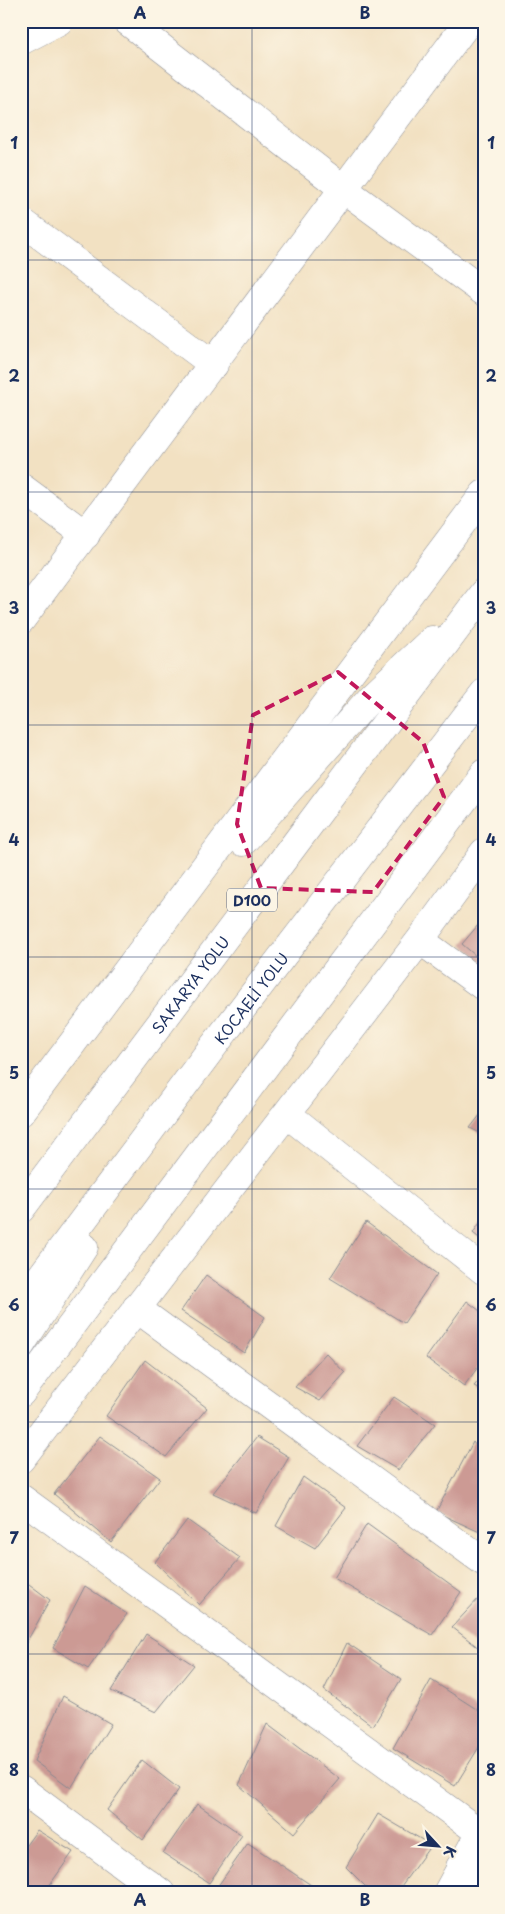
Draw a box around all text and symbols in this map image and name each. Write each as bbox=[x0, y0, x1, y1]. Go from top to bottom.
text: A bbox=[134, 0, 147, 24]
text: B bbox=[360, 0, 371, 24]
text: 1 bbox=[10, 130, 18, 154]
text: 1 bbox=[487, 130, 495, 154]
text: 2 bbox=[8, 363, 20, 387]
text: 2 bbox=[485, 363, 497, 387]
text: 3 bbox=[9, 595, 19, 619]
text: 3 bbox=[486, 595, 496, 619]
text: 4 bbox=[9, 827, 20, 851]
text: 4 bbox=[486, 827, 497, 851]
road number: D100 bbox=[227, 888, 277, 912]
street label: SAKARYA YOLU bbox=[145, 930, 234, 1038]
street label: KOCAELİ YOLU bbox=[208, 947, 293, 1048]
text: 5 bbox=[9, 1060, 19, 1084]
text: 5 bbox=[486, 1060, 496, 1084]
text: 6 bbox=[8, 1292, 20, 1316]
text: 6 bbox=[485, 1292, 497, 1316]
text: 7 bbox=[9, 1525, 19, 1549]
text: 7 bbox=[486, 1525, 496, 1549]
text: 8 bbox=[9, 1757, 19, 1781]
text: 8 bbox=[486, 1757, 496, 1781]
north arrow bbox=[412, 1822, 462, 1872]
text: K bbox=[438, 1843, 462, 1861]
text: A bbox=[134, 1887, 147, 1911]
text: B bbox=[360, 1887, 371, 1911]

